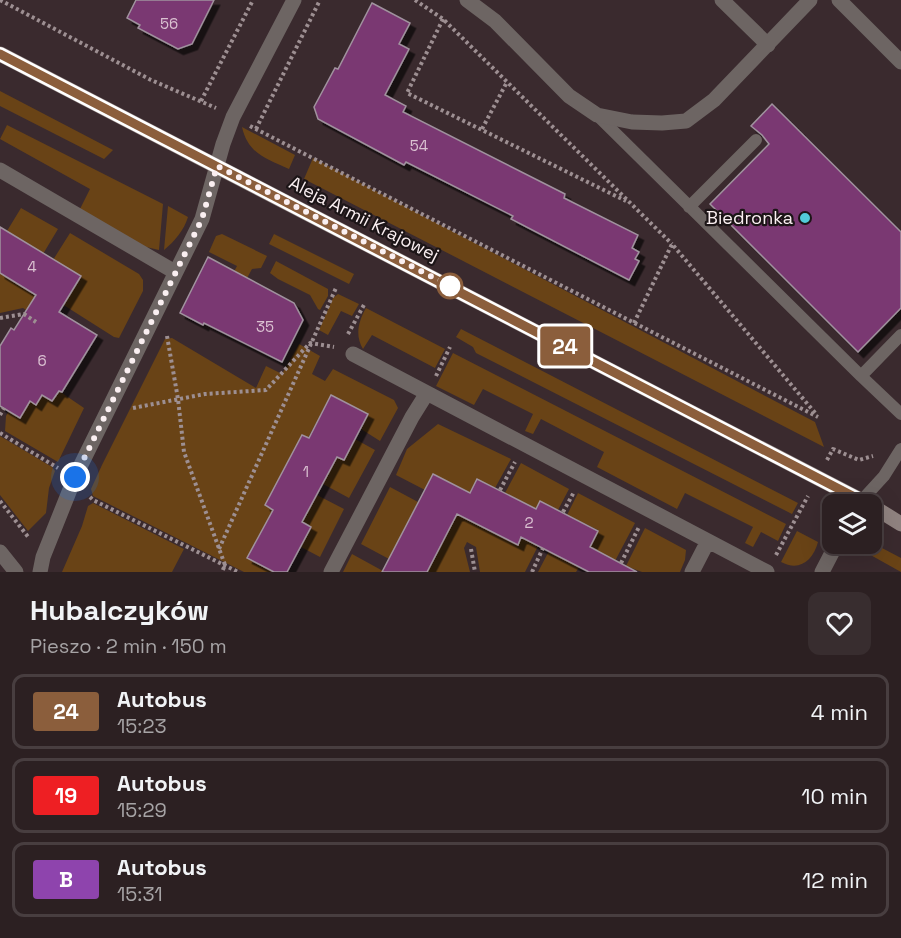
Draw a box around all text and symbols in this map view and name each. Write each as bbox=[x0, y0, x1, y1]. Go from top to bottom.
house number: 56 bbox=[160, 14, 178, 33]
house number: 54 bbox=[410, 136, 428, 155]
street label: Aleja Armii Krajowej bbox=[285, 171, 443, 266]
place label: Biedronka bbox=[706, 206, 793, 229]
marker: Biedronka bbox=[798, 211, 812, 225]
house number: 4 bbox=[27, 257, 37, 276]
unlabelled marker bbox=[437, 273, 463, 299]
house number: 35 bbox=[256, 317, 274, 336]
line badge: 24 bbox=[538, 326, 592, 366]
text: 24 bbox=[552, 333, 578, 360]
house number: 6 bbox=[37, 351, 47, 370]
your location bbox=[60, 462, 90, 492]
house number: 1 bbox=[303, 462, 309, 481]
map controls bbox=[822, 494, 882, 554]
button: layers bbox=[822, 494, 882, 554]
house number: 2 bbox=[524, 513, 534, 532]
text: Hubalczyków bbox=[30, 592, 209, 628]
button: heart bbox=[808, 592, 871, 655]
text: Pieszo · 2 min · 150 m bbox=[30, 633, 227, 659]
text: Autobus bbox=[117, 685, 207, 713]
text: 24 bbox=[53, 698, 79, 725]
text: 4 min bbox=[811, 698, 868, 726]
text: 15:23 bbox=[117, 713, 166, 739]
text: Autobus bbox=[117, 769, 207, 797]
text: 19 bbox=[55, 782, 77, 809]
text: 10 min bbox=[801, 782, 868, 810]
text: 15:29 bbox=[117, 797, 167, 823]
text: Autobus bbox=[117, 853, 207, 881]
text: B bbox=[59, 866, 73, 893]
text: 12 min bbox=[802, 866, 868, 894]
text: 15:31 bbox=[117, 881, 163, 907]

